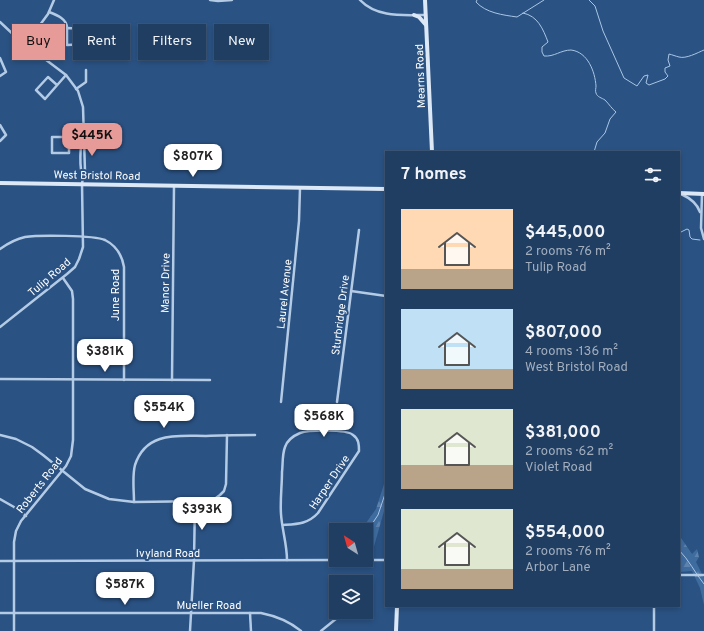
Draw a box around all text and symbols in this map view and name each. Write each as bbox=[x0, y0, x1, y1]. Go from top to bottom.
chip: Buy bbox=[12, 24, 65, 60]
chip: Rent bbox=[73, 24, 130, 60]
chip: Filters bbox=[138, 24, 206, 60]
chip: New bbox=[214, 24, 269, 60]
street label: Mearns Road bbox=[413, 44, 429, 108]
pin: $445K bbox=[64, 123, 120, 157]
text: $445K bbox=[71, 128, 113, 144]
pin: $807K bbox=[165, 144, 221, 178]
text: $807K bbox=[173, 149, 213, 165]
text: 7 homes bbox=[401, 164, 467, 186]
icon: filters bbox=[642, 164, 664, 186]
street label: West Bristol Road bbox=[53, 168, 141, 184]
text: $445,000 bbox=[525, 222, 605, 244]
icon: home bbox=[433, 225, 481, 273]
text: 2 rooms · 76 m² bbox=[525, 244, 611, 260]
street label: Manor Drive bbox=[158, 253, 174, 313]
street label: Tulip Road bbox=[25, 255, 74, 300]
street label: Laurel Avenue bbox=[274, 259, 296, 330]
text: Tulip Road bbox=[525, 260, 587, 276]
street label: June Road bbox=[109, 269, 123, 321]
street label: Sturbridge Drive bbox=[329, 274, 353, 356]
text: $807,000 bbox=[525, 322, 602, 344]
icon: home bbox=[433, 325, 481, 373]
pin: $381K bbox=[77, 339, 133, 373]
text: $381K bbox=[86, 344, 124, 360]
text: 4 rooms · 136 m² bbox=[525, 344, 618, 360]
text: West Bristol Road bbox=[525, 360, 628, 376]
pin: $554K bbox=[136, 395, 192, 429]
text: $554K bbox=[143, 400, 185, 416]
pin: $568K bbox=[296, 404, 352, 438]
text: $568K bbox=[303, 409, 345, 425]
text: $381,000 bbox=[525, 422, 601, 444]
icon: home bbox=[433, 425, 481, 473]
text: 2 rooms · 62 m² bbox=[525, 444, 613, 460]
street label: Harper Drive bbox=[306, 453, 353, 513]
street label: Roberts Road bbox=[14, 455, 66, 516]
text: Violet Road bbox=[525, 460, 592, 476]
pin: $393K bbox=[174, 497, 230, 531]
text: $393K bbox=[182, 502, 222, 518]
text: $554,000 bbox=[525, 522, 605, 544]
north arrow bbox=[329, 523, 373, 567]
map controls bbox=[329, 523, 373, 619]
icon: home bbox=[433, 525, 481, 573]
text: 2 rooms · 76 m² bbox=[525, 544, 611, 560]
street label: Ivyland Road bbox=[136, 547, 200, 561]
text: Arbor Lane bbox=[525, 560, 590, 576]
pin: $587K bbox=[97, 572, 153, 606]
button: layers bbox=[329, 575, 373, 619]
text: $587K bbox=[105, 577, 145, 593]
street label: Mueller Road bbox=[176, 599, 242, 613]

